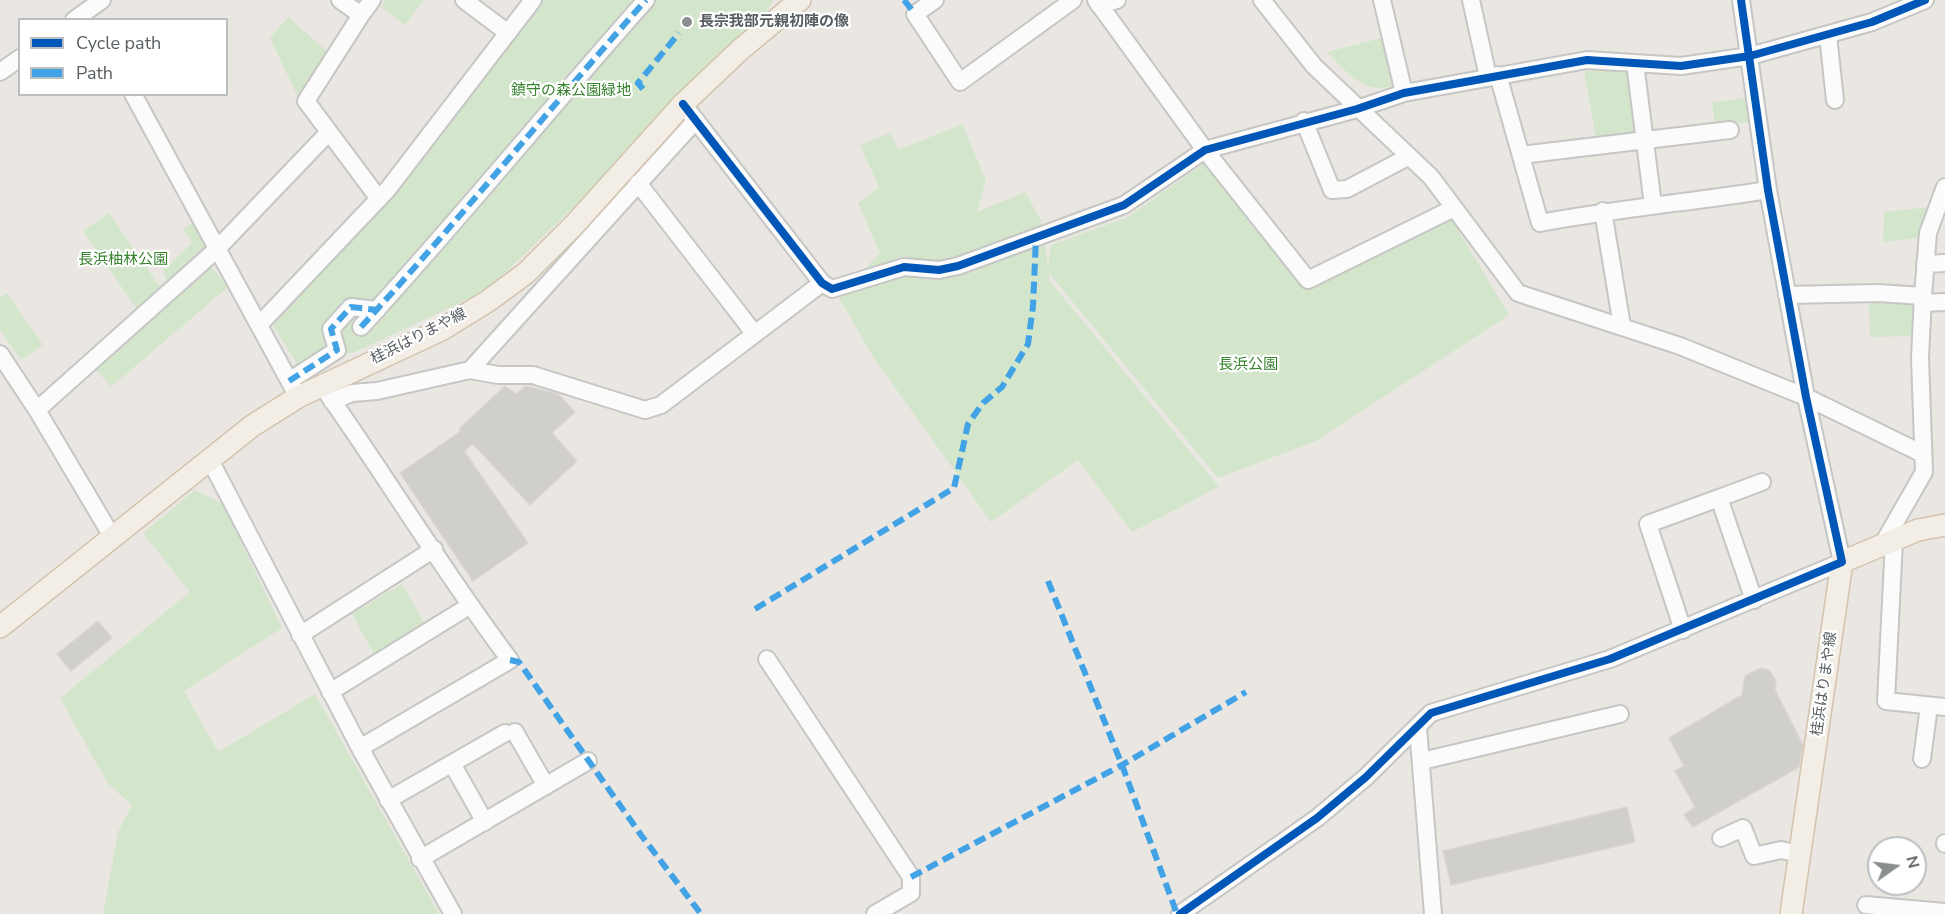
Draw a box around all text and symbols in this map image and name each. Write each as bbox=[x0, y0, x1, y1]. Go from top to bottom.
place label: 長宗我部元親初陣の像 bbox=[699, 13, 849, 31]
marker: 長宗我部元親初陣の像 bbox=[680, 15, 694, 29]
legend bbox=[18, 18, 228, 96]
text: Cycle path bbox=[76, 31, 161, 55]
text: Path bbox=[76, 61, 113, 85]
park label: 鎮守の森公園緑地 bbox=[511, 82, 631, 100]
park label: 長浜柚林公園 bbox=[78, 251, 168, 269]
street label: 桂浜はりまや線 bbox=[368, 305, 470, 369]
park label: 長浜公園 bbox=[1218, 356, 1278, 374]
street label: 桂浜はりまや線 bbox=[1809, 631, 1841, 737]
north arrow bbox=[1867, 836, 1927, 896]
text: N bbox=[1900, 854, 1925, 871]

